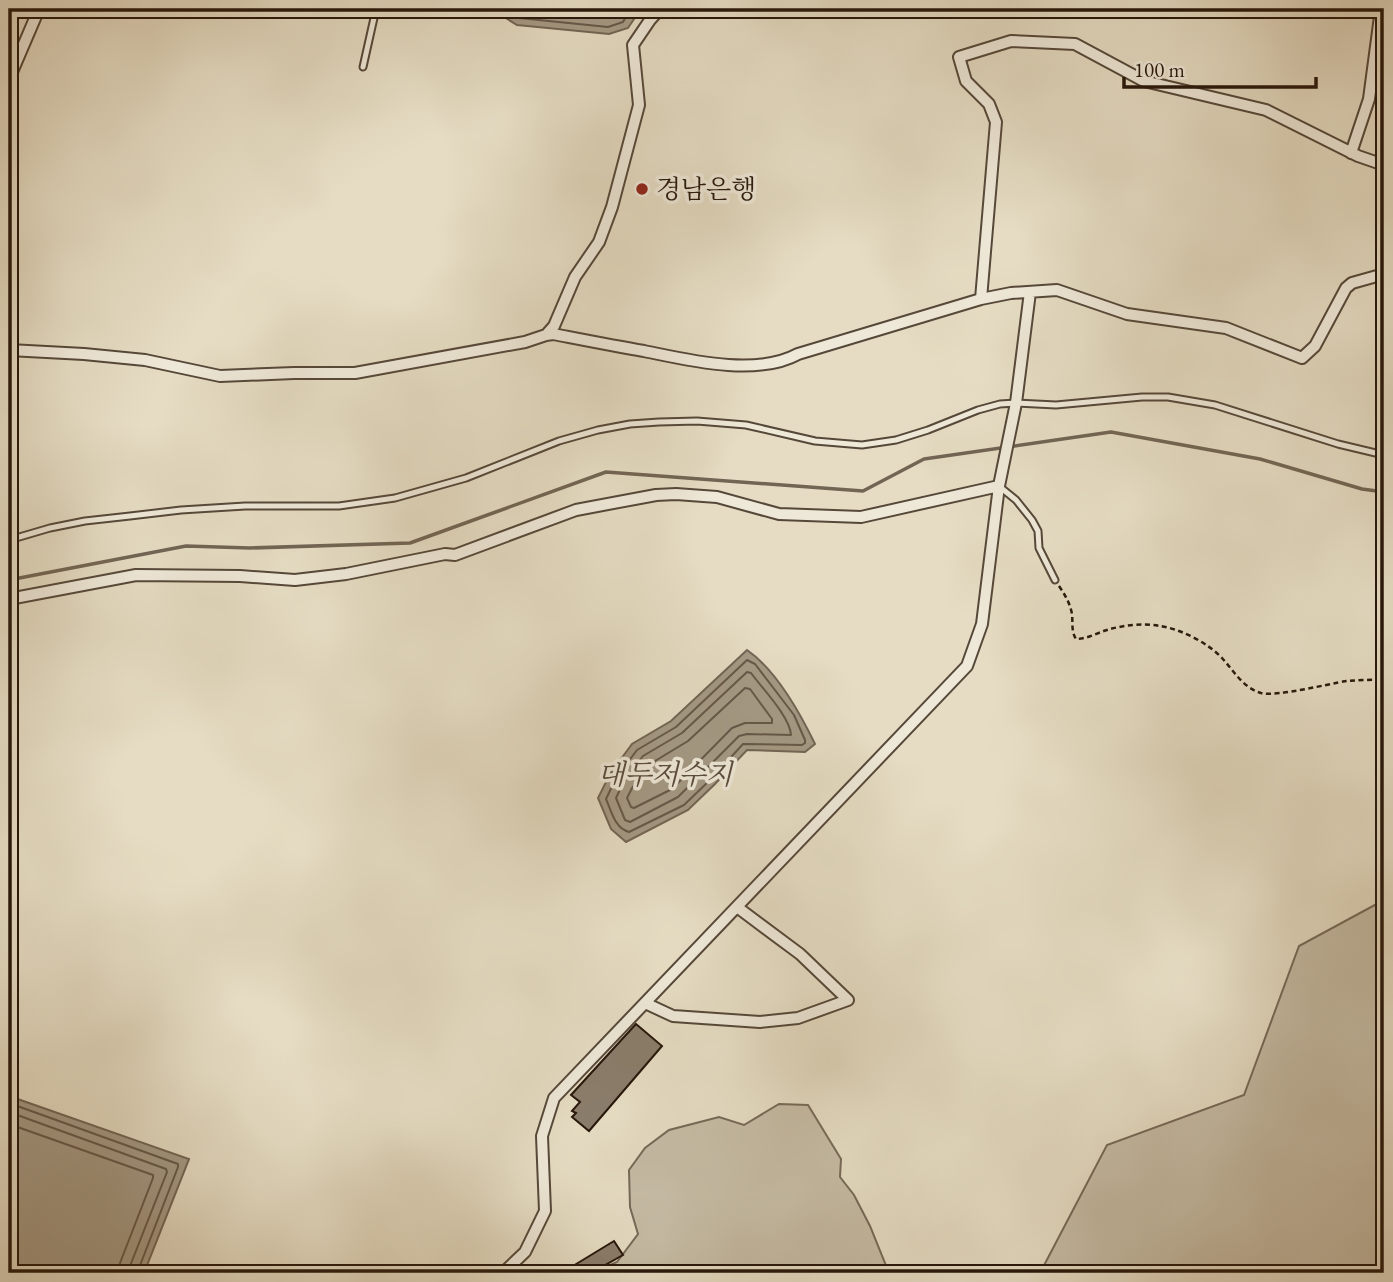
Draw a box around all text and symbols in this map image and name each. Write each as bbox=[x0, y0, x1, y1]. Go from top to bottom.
scale bar bbox=[1124, 46, 1316, 90]
text: 100 m bbox=[1134, 56, 1185, 83]
place label: 경남은행 bbox=[656, 172, 756, 206]
marker: 경남은행 bbox=[634, 181, 650, 197]
water label: 대두저수지 bbox=[597, 756, 735, 792]

